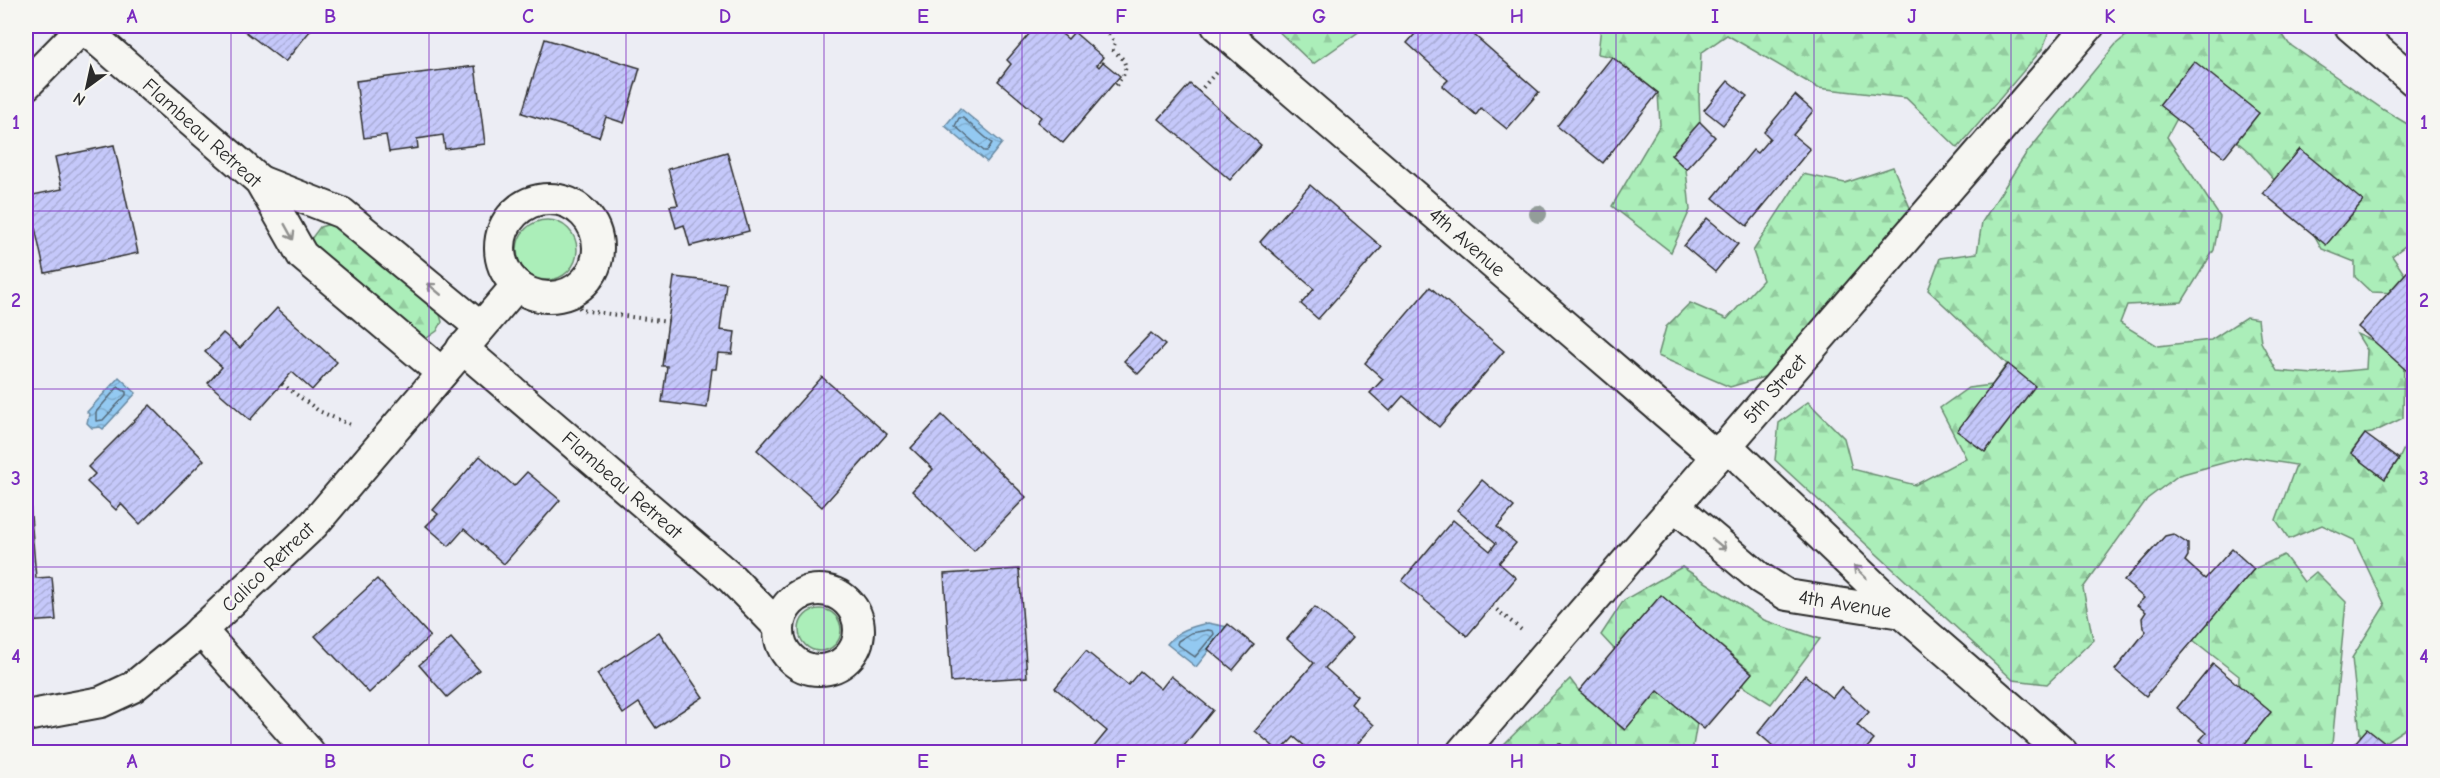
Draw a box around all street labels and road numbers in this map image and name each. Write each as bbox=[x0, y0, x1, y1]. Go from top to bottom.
street label: Flambeau Retreat bbox=[138, 74, 267, 193]
street label: 4th Avenue bbox=[1424, 203, 1510, 281]
street label: 5th Street bbox=[1739, 349, 1812, 428]
street label: Flambeau Retreat bbox=[557, 427, 688, 544]
street label: Calico Retreat bbox=[217, 516, 320, 617]
street label: 4th Avenue bbox=[1797, 585, 1893, 623]

